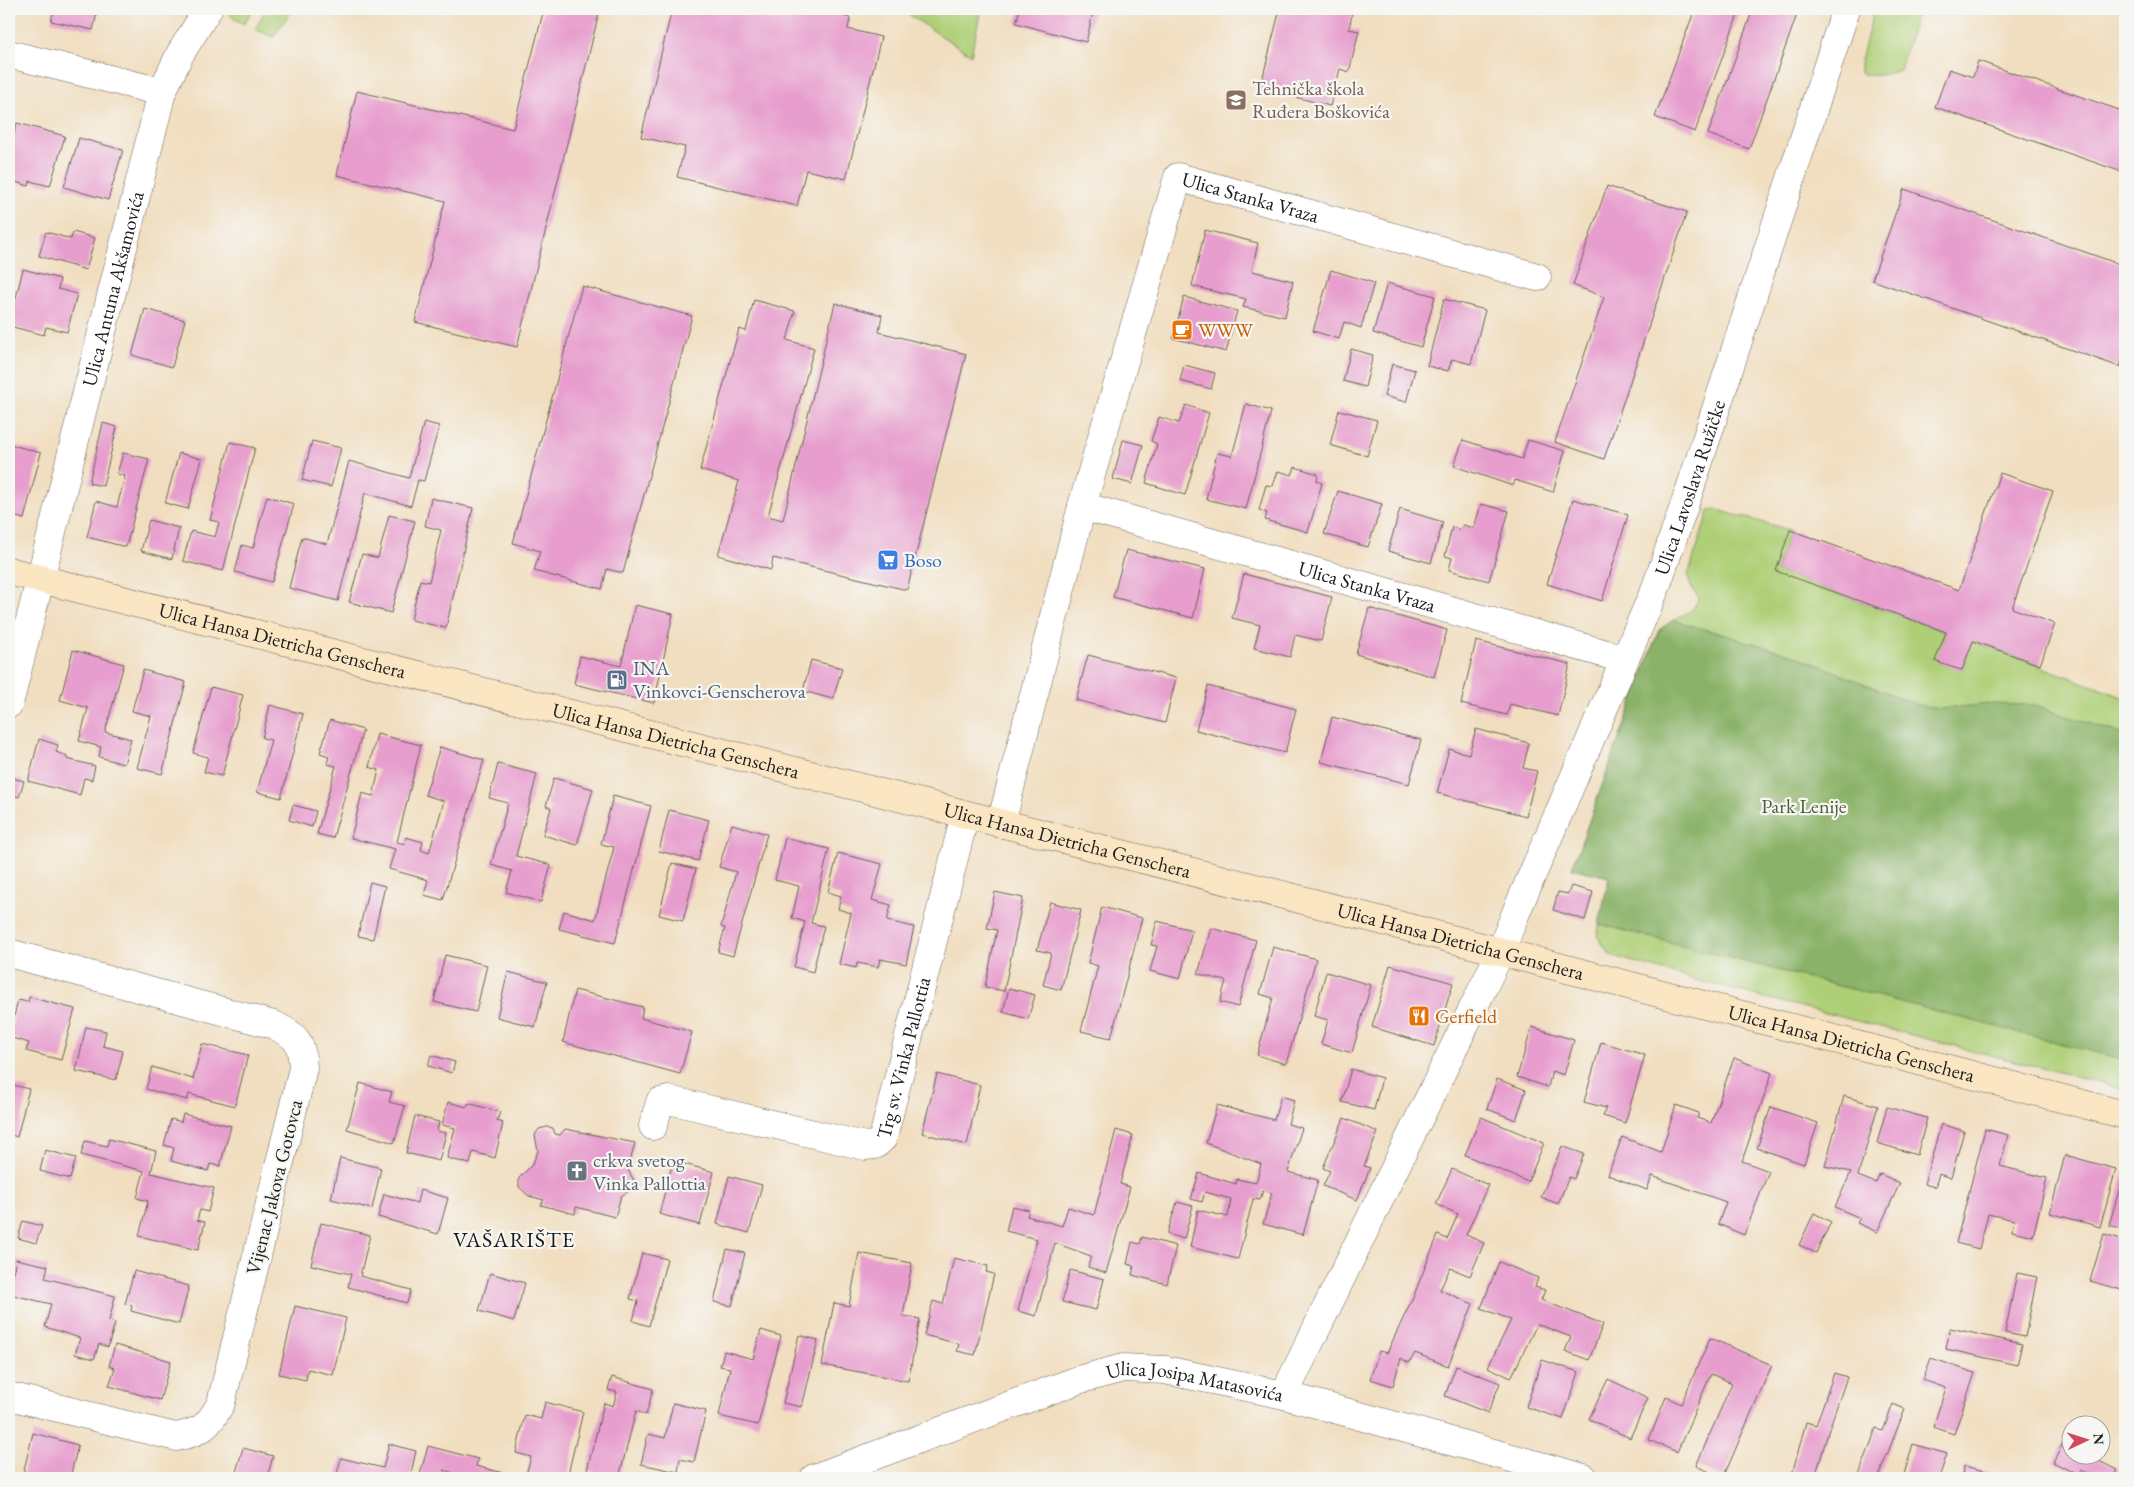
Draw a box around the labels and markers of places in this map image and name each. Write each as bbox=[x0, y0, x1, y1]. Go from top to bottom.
place label: Tehnička škola Ruđera Boškovića bbox=[1252, 75, 1390, 124]
school or university icon: Tehnička škola Ruđera Boškovića bbox=[1224, 88, 1248, 112]
place label: WWW bbox=[1198, 317, 1254, 343]
cafe icon: WWW bbox=[1170, 318, 1194, 342]
place label: Boso bbox=[904, 547, 942, 573]
supermarket icon: Boso bbox=[876, 548, 900, 572]
place label: INA Vinkovci-Genscherova bbox=[633, 655, 806, 704]
fuel station icon: INA Vinkovci-Genscherova bbox=[605, 668, 629, 692]
place label: Gerfield bbox=[1435, 1003, 1498, 1029]
restaurant icon: Gerfield bbox=[1407, 1004, 1431, 1028]
place label: crkva svetog Vinka Pallottia bbox=[593, 1147, 706, 1196]
church icon: crkva svetog Vinka Pallottia bbox=[565, 1159, 589, 1183]

